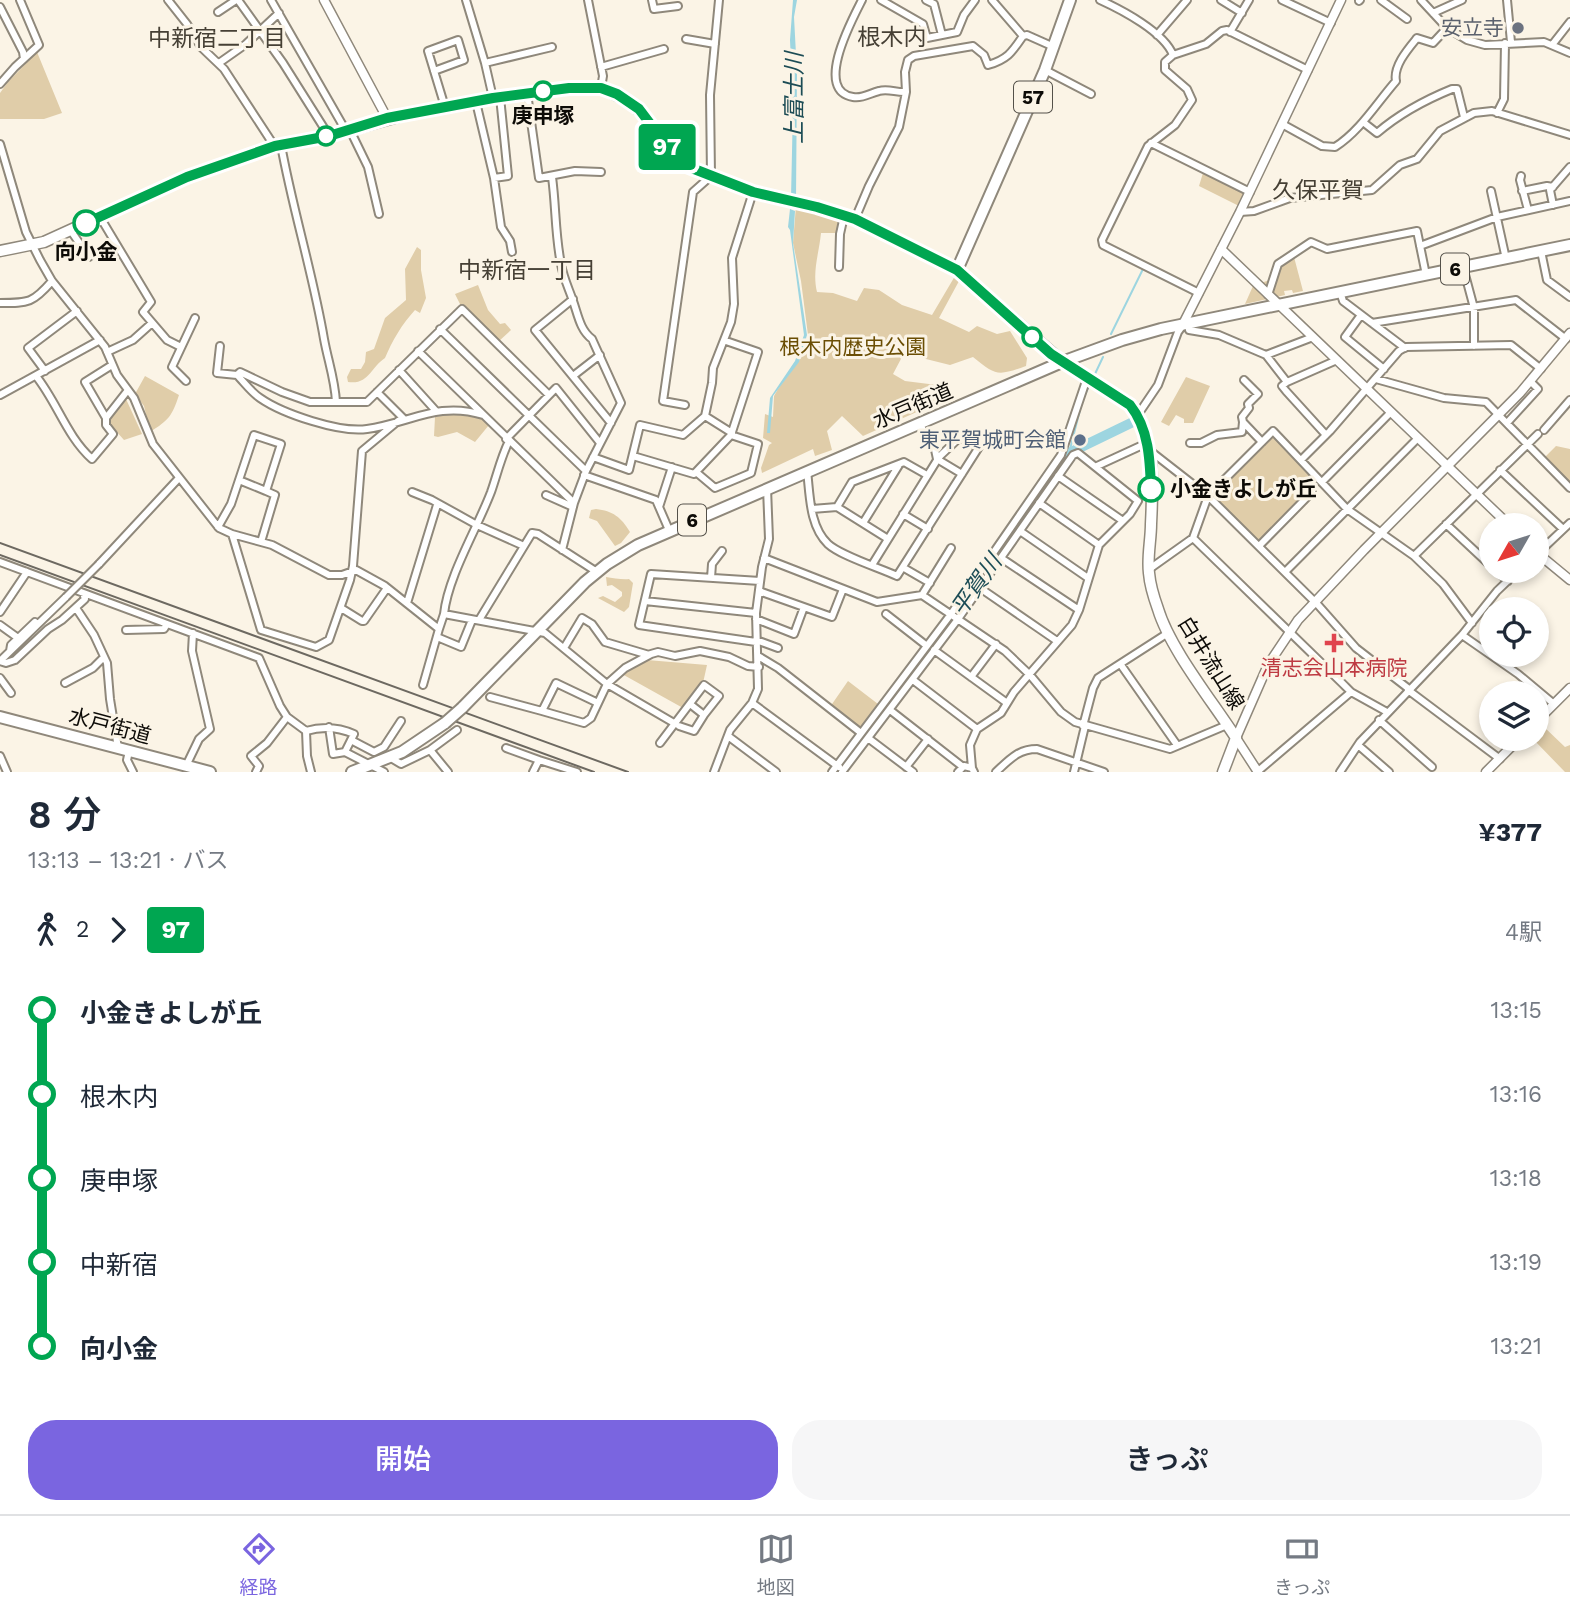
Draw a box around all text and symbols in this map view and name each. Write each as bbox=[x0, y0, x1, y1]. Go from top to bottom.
place label: 安立寺 bbox=[1441, 15, 1504, 40]
marker: 安立寺 bbox=[1510, 20, 1526, 36]
district label: 根木内 bbox=[858, 24, 927, 51]
district label: 中新宿二丁目 bbox=[148, 25, 286, 52]
water label: 上富士川 bbox=[781, 49, 808, 144]
marker: 庚申塚 bbox=[533, 81, 553, 101]
road number: 57 bbox=[1014, 82, 1052, 113]
place label: 庚申塚 bbox=[512, 103, 575, 128]
line badge: 97 bbox=[636, 124, 698, 170]
unlabelled marker bbox=[316, 126, 336, 146]
text: 97 bbox=[653, 133, 681, 161]
district label: 久保平賀 bbox=[1272, 177, 1364, 204]
marker: 向小金 bbox=[73, 210, 99, 236]
place label: 向小金 bbox=[55, 239, 118, 264]
road number: 6 bbox=[1441, 254, 1469, 284]
district label: 中新宿一丁目 bbox=[458, 257, 596, 284]
unlabelled marker bbox=[1022, 327, 1042, 347]
park label: 根木内歴史公園 bbox=[780, 334, 927, 359]
street label: 水戸街道 bbox=[869, 378, 956, 433]
place label: 東平賀城町会館 bbox=[919, 427, 1066, 452]
marker: 東平賀城町会館 bbox=[1072, 432, 1088, 448]
marker: 小金きよしが丘 bbox=[1138, 476, 1164, 502]
place label: 小金きよしが丘 bbox=[1170, 476, 1317, 501]
road number: 6 bbox=[678, 505, 706, 536]
north arrow bbox=[1479, 513, 1549, 583]
map controls bbox=[1479, 513, 1549, 751]
water label: 平賀川 bbox=[946, 547, 1009, 621]
button: locate bbox=[1479, 597, 1549, 667]
street label: 白井流山線 bbox=[1173, 612, 1250, 714]
marker: 清志会山本病院 bbox=[1324, 633, 1344, 653]
place label: 清志会山本病院 bbox=[1261, 655, 1408, 680]
button: layers bbox=[1479, 681, 1549, 751]
street label: 水戸街道 bbox=[66, 703, 154, 748]
text: 8 分 bbox=[28, 793, 101, 837]
text: ¥377 bbox=[1478, 817, 1542, 847]
text: 13:13 – 13:21 · バス bbox=[28, 847, 229, 874]
icon: walk bbox=[28, 911, 66, 949]
icon: forward bbox=[99, 911, 137, 949]
text: 2 bbox=[76, 916, 89, 943]
text: 97 bbox=[161, 916, 190, 944]
text: 4駅 bbox=[1505, 919, 1542, 946]
text: 13:15 bbox=[1490, 997, 1542, 1024]
text: 小金きよしが丘 bbox=[80, 998, 262, 1028]
text: 13:16 bbox=[1490, 1081, 1542, 1108]
text: 根木内 bbox=[80, 1082, 158, 1112]
text: 13:18 bbox=[1490, 1165, 1542, 1192]
text: 庚申塚 bbox=[80, 1166, 158, 1196]
text: 13:19 bbox=[1490, 1249, 1542, 1276]
text: 中新宿 bbox=[80, 1250, 158, 1280]
text: 13:21 bbox=[1490, 1333, 1542, 1360]
text: 向小金 bbox=[80, 1334, 158, 1364]
button: 開始 bbox=[28, 1420, 778, 1500]
button: きっぷ bbox=[792, 1420, 1542, 1500]
tab: 経路 bbox=[240, 1530, 278, 1599]
tab: 地図 bbox=[757, 1530, 795, 1599]
tab: きっぷ bbox=[1274, 1530, 1330, 1599]

